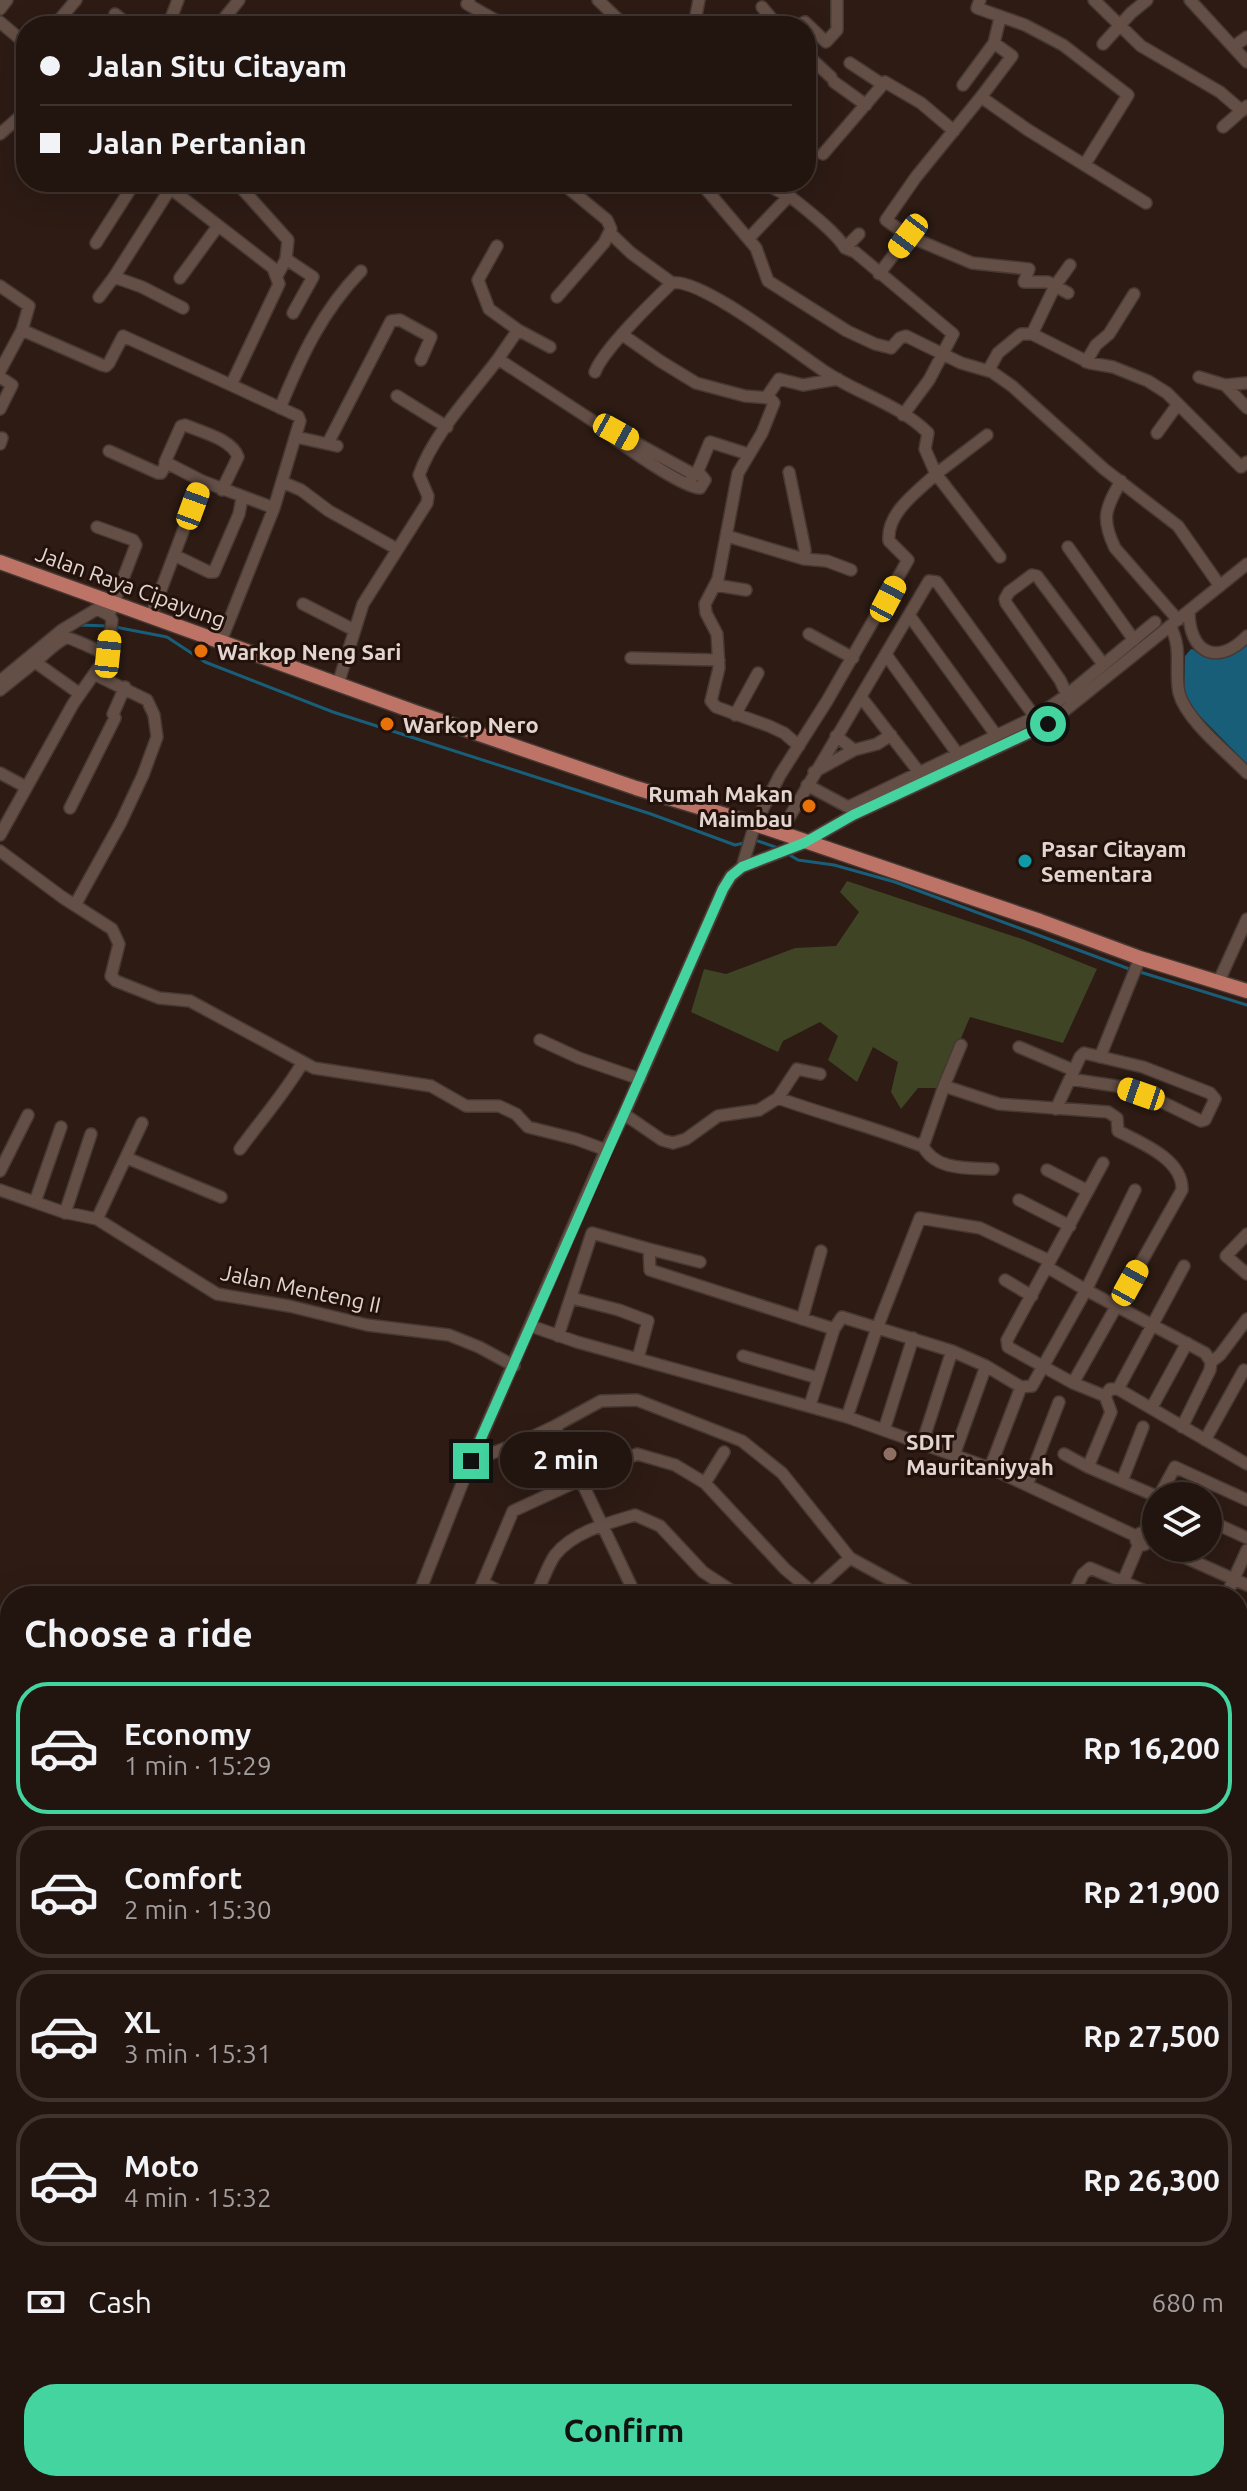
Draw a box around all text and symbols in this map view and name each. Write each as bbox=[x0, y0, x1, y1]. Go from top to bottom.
text: Jalan Situ Citayam bbox=[88, 49, 347, 83]
text: Jalan Pertanian bbox=[88, 126, 307, 160]
car bbox=[884, 210, 932, 262]
car bbox=[589, 410, 643, 454]
car bbox=[174, 479, 212, 533]
street label: Jalan Raya Cipayung bbox=[33, 540, 229, 632]
car bbox=[866, 572, 910, 626]
car bbox=[94, 629, 122, 679]
place label: Warkop Neng Sari bbox=[217, 639, 401, 664]
marker: Warkop Neng Sari bbox=[192, 642, 210, 660]
route start bbox=[1030, 706, 1066, 742]
place label: Warkop Nero bbox=[403, 712, 539, 737]
marker: Warkop Nero bbox=[378, 715, 396, 733]
place label: Rumah Makan Maimbau bbox=[648, 781, 793, 831]
marker: Rumah Makan Maimbau bbox=[800, 797, 818, 815]
place label: Pasar Citayam Sementara bbox=[1041, 836, 1187, 886]
marker: Pasar Citayam Sementara bbox=[1016, 852, 1034, 870]
car bbox=[1114, 1075, 1168, 1113]
car bbox=[1108, 1256, 1152, 1310]
street label: Jalan Menteng II bbox=[219, 1259, 383, 1317]
place label: SDIT Mauritaniyyah bbox=[906, 1429, 1054, 1479]
callout: 2 min bbox=[499, 1433, 631, 1489]
route end bbox=[453, 1443, 489, 1479]
text: 2 min bbox=[533, 1445, 599, 1474]
marker: SDIT Mauritaniyyah bbox=[881, 1445, 899, 1463]
map controls bbox=[1142, 1482, 1222, 1562]
button: layers bbox=[1142, 1482, 1222, 1562]
text: Choose a ride bbox=[24, 1613, 253, 1654]
icon: car bbox=[28, 1712, 100, 1784]
text: Economy bbox=[124, 1717, 251, 1751]
text: Rp 16,200 bbox=[1083, 1731, 1220, 1765]
text: 1 min · 15:29 bbox=[124, 1751, 272, 1780]
icon: car bbox=[28, 1856, 100, 1928]
text: Comfort bbox=[124, 1861, 242, 1895]
text: Rp 21,900 bbox=[1083, 1875, 1220, 1909]
text: 2 min · 15:30 bbox=[124, 1895, 272, 1924]
icon: car bbox=[28, 2000, 100, 2072]
text: XL bbox=[124, 2005, 160, 2039]
text: Rp 27,500 bbox=[1083, 2019, 1220, 2053]
text: 3 min · 15:31 bbox=[124, 2039, 272, 2068]
icon: car bbox=[28, 2144, 100, 2216]
text: Moto bbox=[124, 2149, 199, 2183]
text: Rp 26,300 bbox=[1083, 2163, 1220, 2197]
text: 4 min · 15:32 bbox=[124, 2183, 272, 2212]
icon: cash bbox=[24, 2280, 68, 2324]
text: Cash bbox=[88, 2285, 152, 2319]
text: 680 m bbox=[1152, 2288, 1224, 2317]
button: Confirm bbox=[24, 2384, 1224, 2476]

